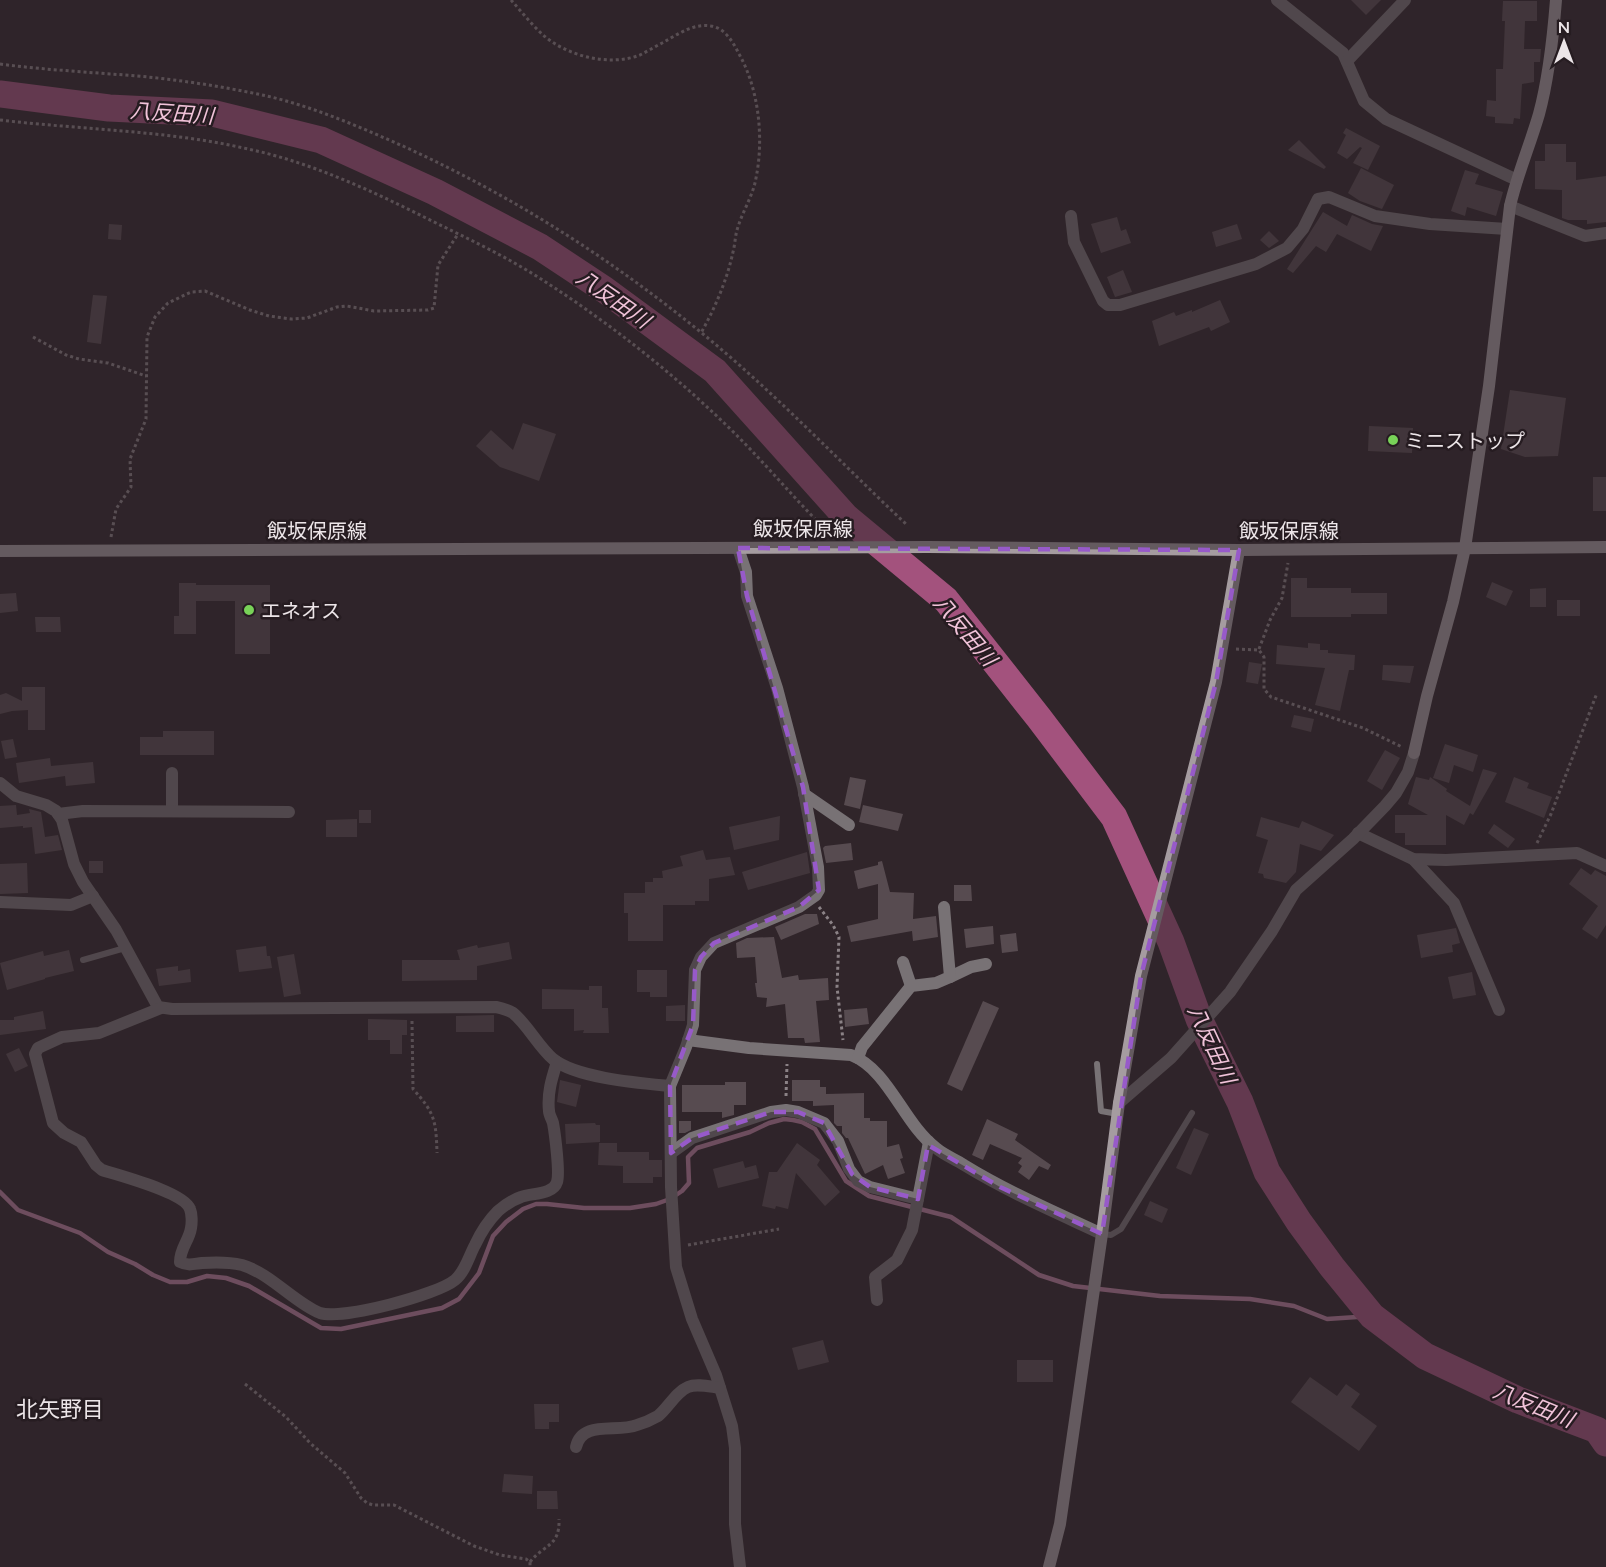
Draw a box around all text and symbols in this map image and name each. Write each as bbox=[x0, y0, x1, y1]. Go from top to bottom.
north arrow bbox=[1534, 12, 1594, 72]
text: N bbox=[1558, 17, 1570, 36]
water label: 八反田川 bbox=[129, 97, 217, 128]
water label: 八反田川 bbox=[572, 264, 657, 333]
place label: ミニストップ bbox=[1405, 428, 1525, 452]
marker: ミニストップ bbox=[1386, 433, 1400, 447]
street label: 飯坂保原線 bbox=[753, 516, 853, 540]
street label: 飯坂保原線 bbox=[267, 518, 367, 542]
street label: 飯坂保原線 bbox=[1239, 518, 1339, 542]
water label: 八反田川 bbox=[929, 590, 1004, 672]
place label: エネオス bbox=[261, 598, 341, 622]
marker: エネオス bbox=[242, 603, 256, 617]
water label: 八反田川 bbox=[1184, 1001, 1243, 1089]
water label: 八反田川 bbox=[1490, 1377, 1579, 1432]
district label: 北矢野目 bbox=[16, 1395, 104, 1422]

